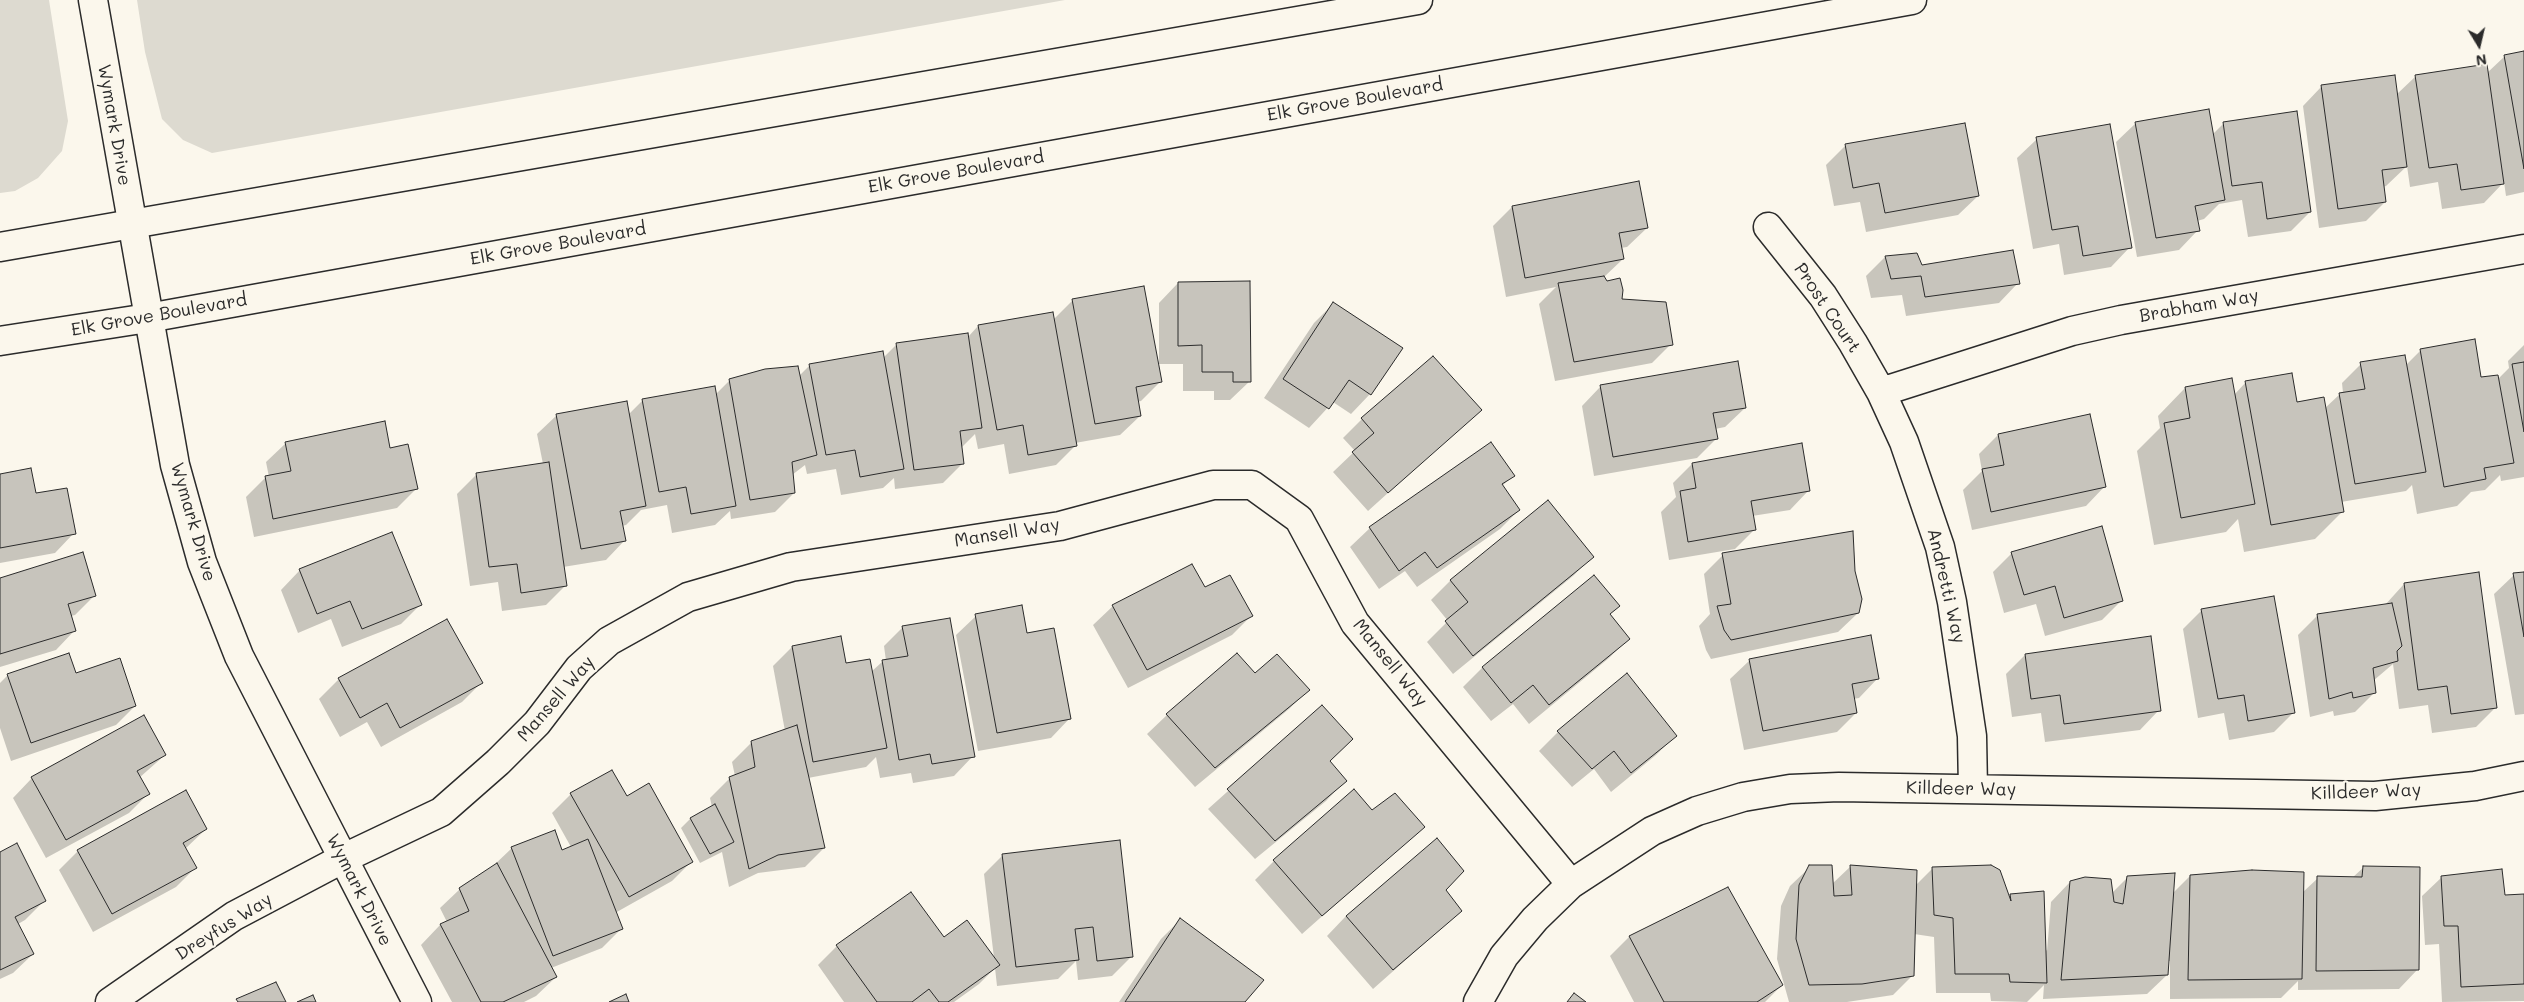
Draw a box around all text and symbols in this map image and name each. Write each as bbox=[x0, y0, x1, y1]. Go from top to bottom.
north arrow bbox=[2454, 20, 2504, 70]
text: N bbox=[2475, 50, 2488, 71]
street label: Wymark Drive bbox=[93, 63, 135, 187]
street label: Elk Grove Boulevard bbox=[1265, 74, 1445, 126]
street label: Elk Grove Boulevard bbox=[866, 146, 1046, 198]
street label: Elk Grove Boulevard bbox=[468, 218, 648, 270]
street label: Prost Court bbox=[1789, 259, 1865, 357]
street label: Brabham Way bbox=[2138, 285, 2260, 327]
street label: Elk Grove Boulevard bbox=[69, 289, 249, 341]
street label: Wymark Drive bbox=[166, 460, 220, 584]
street label: Mansell Way bbox=[953, 514, 1061, 552]
street label: Andretti Way bbox=[1922, 526, 1970, 646]
street label: Mansell Way bbox=[1348, 615, 1432, 711]
street label: Mansell Way bbox=[513, 652, 599, 746]
street label: Killdeer Way bbox=[1906, 777, 2016, 801]
street label: Killdeer Way bbox=[2310, 779, 2422, 805]
street label: Wymark Drive bbox=[322, 830, 396, 950]
street label: Dreyfus Way bbox=[172, 889, 276, 965]

